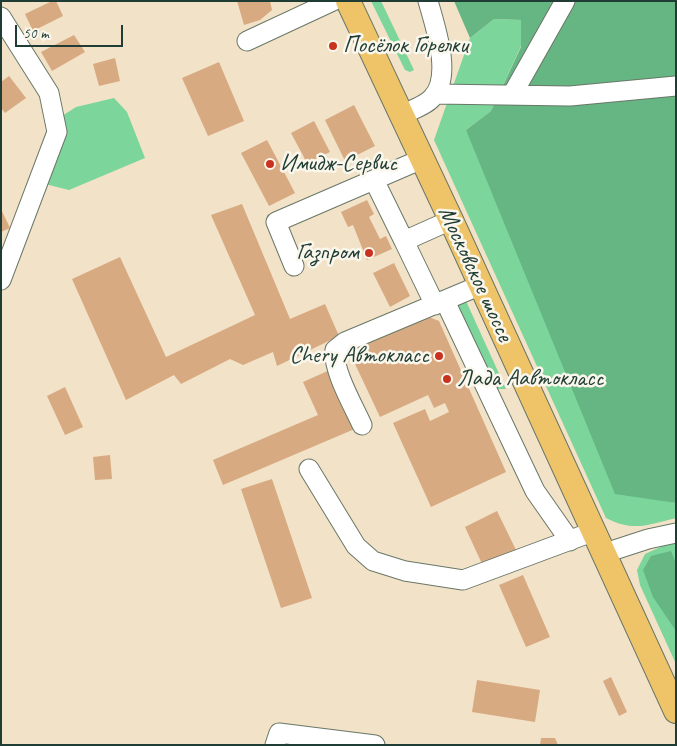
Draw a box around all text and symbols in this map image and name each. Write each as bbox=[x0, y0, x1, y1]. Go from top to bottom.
scale bar bbox=[18, 15, 125, 47]
text: 50 m bbox=[23, 24, 49, 43]
place label: Посёлок Горелки bbox=[343, 32, 468, 60]
marker: Посёлок Горелки bbox=[327, 40, 339, 52]
place label: Имидж-Сервис bbox=[280, 150, 397, 178]
marker: Имидж-Сервис bbox=[264, 158, 276, 170]
street label: Московское шоссе bbox=[431, 202, 519, 346]
place label: Газпром bbox=[296, 239, 359, 267]
marker: Газпром bbox=[363, 247, 375, 259]
place label: Chery Автокласс bbox=[289, 342, 429, 370]
marker: Chery Автокласс bbox=[433, 350, 445, 362]
place label: Лада Аавтокласс bbox=[457, 365, 603, 393]
marker: Лада Аавтокласс bbox=[441, 373, 453, 385]

